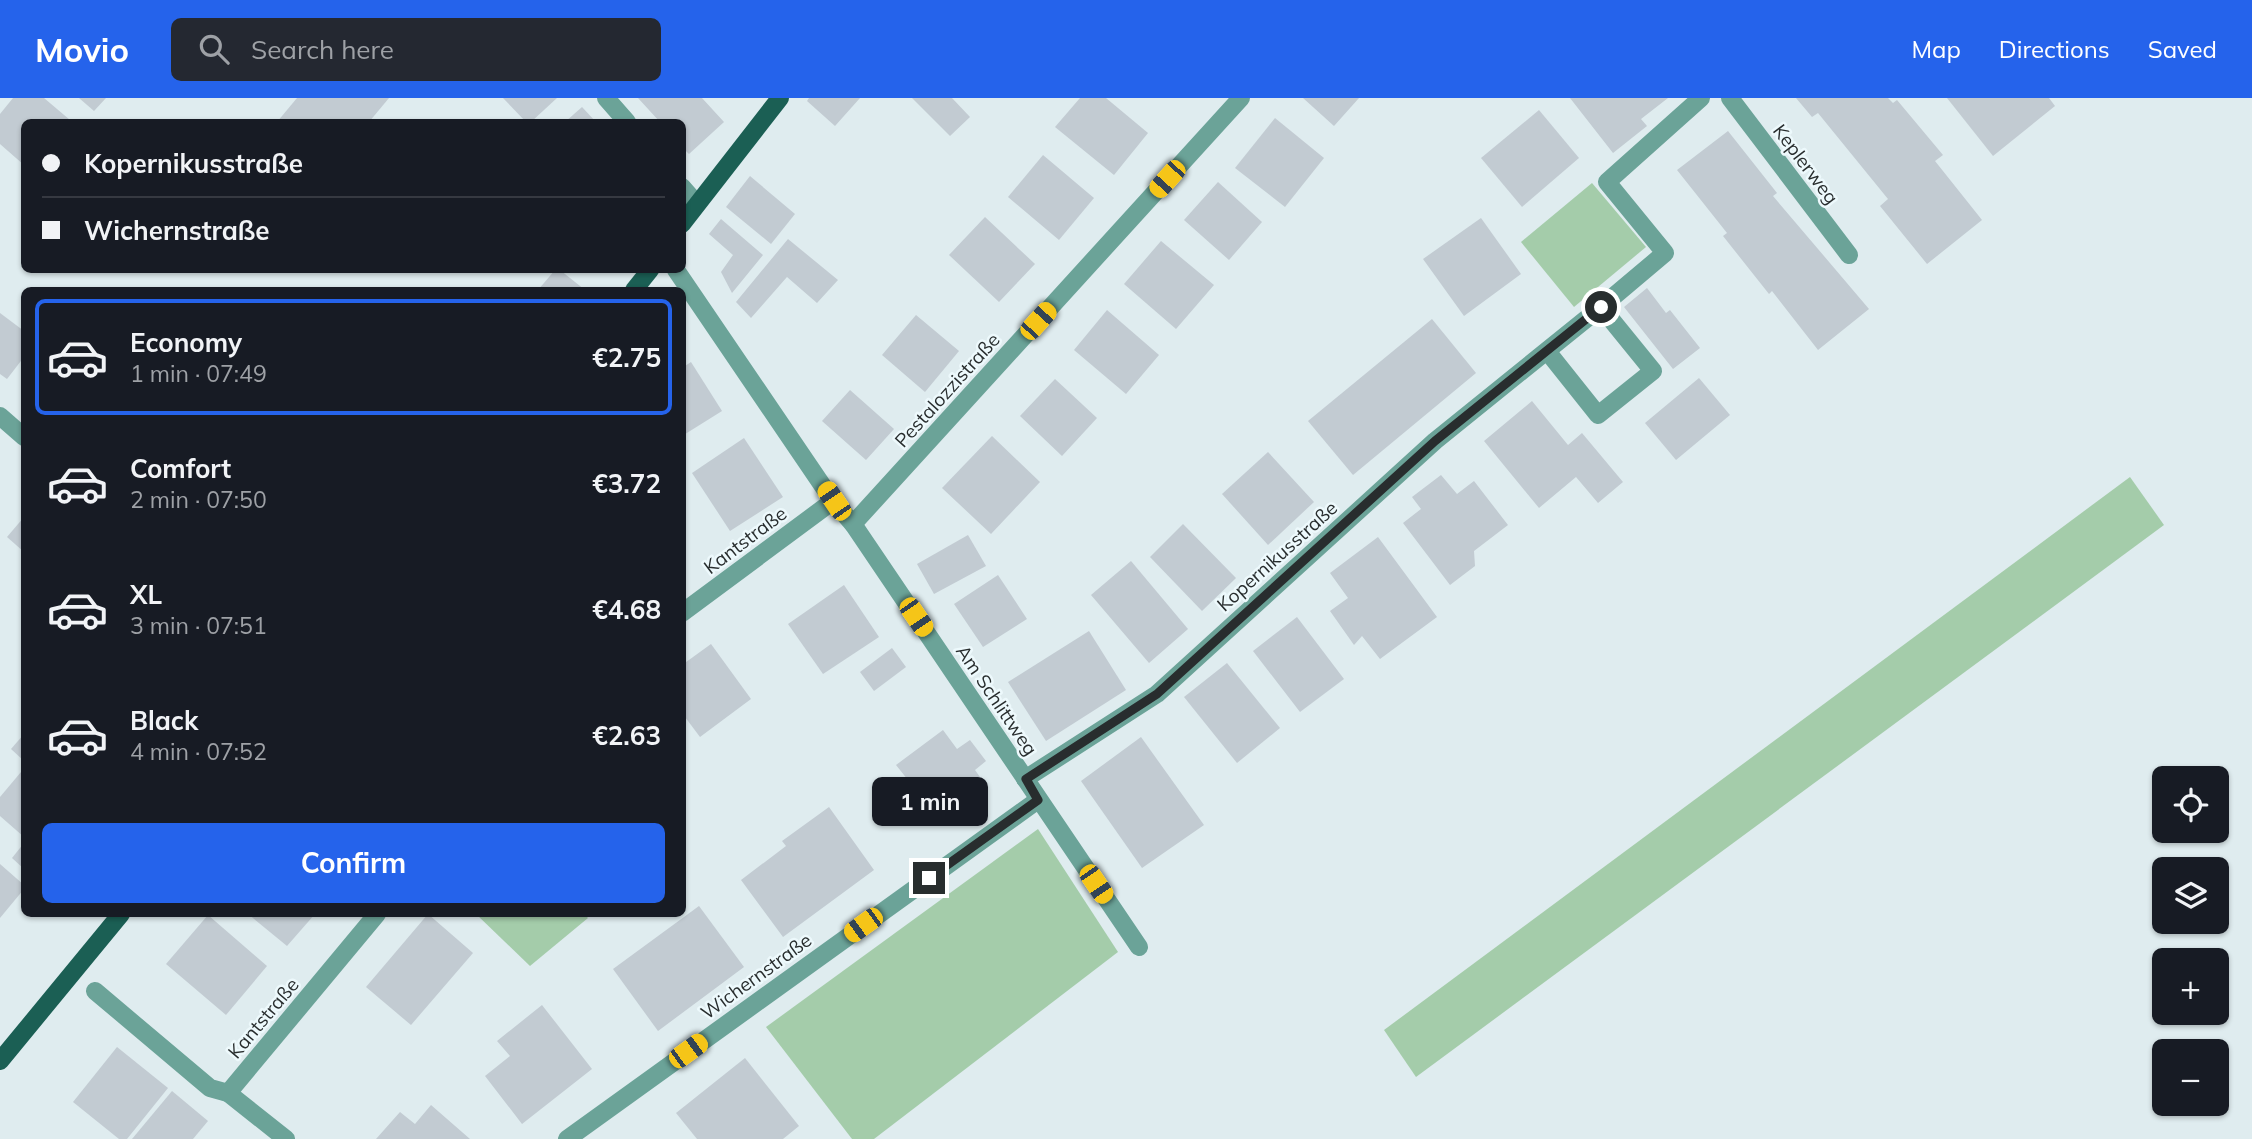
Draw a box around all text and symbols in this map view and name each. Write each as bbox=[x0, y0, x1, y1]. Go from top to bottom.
search box bbox=[171, 18, 661, 81]
text: Movio bbox=[35, 29, 129, 70]
icon: search bbox=[195, 30, 233, 68]
text: Search here bbox=[251, 33, 394, 66]
text: Map bbox=[1911, 34, 1961, 64]
text: Directions bbox=[1999, 34, 2110, 64]
text: Saved bbox=[2148, 34, 2217, 64]
street label: Keplerweg bbox=[1768, 119, 1844, 209]
text: Kopernikusstraße bbox=[84, 147, 303, 180]
car bbox=[1146, 156, 1189, 202]
text: Wichernstraße bbox=[84, 214, 270, 247]
route start bbox=[1585, 291, 1617, 323]
car bbox=[1017, 298, 1060, 344]
icon: car bbox=[46, 326, 109, 389]
text: Economy bbox=[130, 326, 242, 359]
street label: Pestalozzistraße bbox=[889, 328, 1005, 452]
text: €2.75 bbox=[592, 341, 661, 374]
text: 1 min · 07:49 bbox=[130, 359, 267, 388]
icon: car bbox=[46, 452, 109, 515]
text: Comfort bbox=[130, 452, 231, 485]
text: €3.72 bbox=[592, 467, 661, 500]
car bbox=[814, 478, 855, 524]
text: 2 min · 07:50 bbox=[130, 485, 267, 514]
street label: Kopernikusstraße bbox=[1212, 496, 1342, 616]
street label: Kantstraße bbox=[699, 501, 791, 579]
icon: car bbox=[46, 578, 109, 641]
text: XL bbox=[130, 578, 162, 611]
text: €4.68 bbox=[592, 593, 661, 626]
car bbox=[896, 594, 937, 640]
text: 3 min · 07:51 bbox=[130, 611, 267, 640]
street label: Am Schlittweg bbox=[951, 640, 1043, 760]
icon: car bbox=[46, 704, 109, 767]
text: Black bbox=[130, 704, 198, 737]
text: €2.63 bbox=[592, 719, 661, 752]
text: 4 min · 07:52 bbox=[130, 737, 267, 766]
map controls bbox=[2152, 766, 2229, 1116]
button: locate bbox=[2152, 766, 2229, 843]
callout: 1 min bbox=[871, 776, 987, 826]
text: 1 min bbox=[900, 787, 960, 816]
button: Confirm bbox=[42, 823, 665, 903]
button: layers bbox=[2152, 857, 2229, 934]
car bbox=[1076, 861, 1117, 907]
route end bbox=[913, 862, 945, 894]
car bbox=[840, 904, 887, 946]
street label: Wichernstraße bbox=[696, 928, 816, 1024]
button: + bbox=[2152, 948, 2229, 1025]
street label: Kantstraße bbox=[222, 973, 304, 1063]
car bbox=[665, 1030, 712, 1072]
button: − bbox=[2152, 1039, 2229, 1116]

